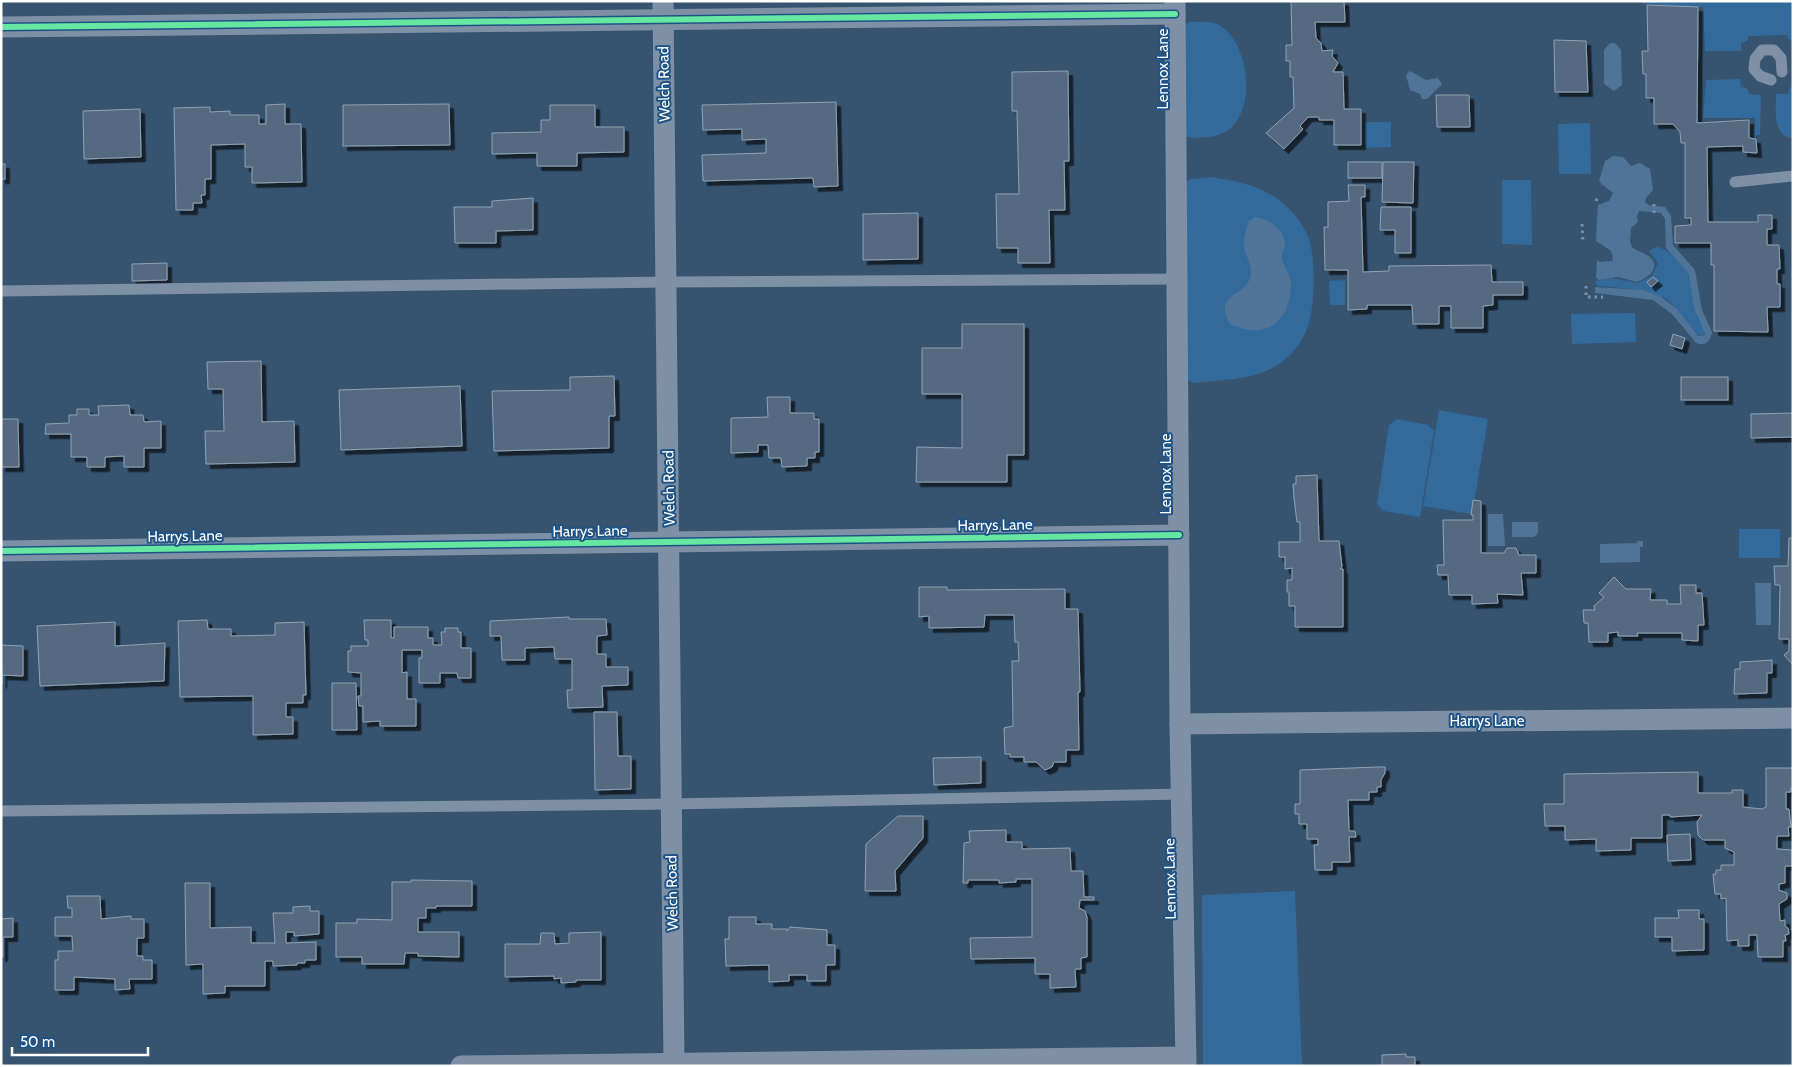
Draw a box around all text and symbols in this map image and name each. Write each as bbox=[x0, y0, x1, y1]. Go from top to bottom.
street label: Lennox Lane bbox=[1154, 28, 1172, 110]
street label: Welch Road bbox=[654, 46, 674, 122]
street label: Lennox Lane bbox=[1157, 433, 1175, 515]
street label: Welch Road bbox=[659, 450, 679, 526]
street label: Harrys Lane bbox=[957, 515, 1033, 535]
street label: Harrys Lane bbox=[552, 521, 628, 541]
street label: Harrys Lane bbox=[147, 526, 223, 546]
street label: Harrys Lane bbox=[1450, 712, 1525, 730]
street label: Lennox Lane bbox=[1160, 838, 1180, 920]
street label: Welch Road bbox=[662, 855, 682, 931]
scale bar bbox=[12, 1024, 149, 1056]
text: 50 m bbox=[20, 1033, 55, 1051]

